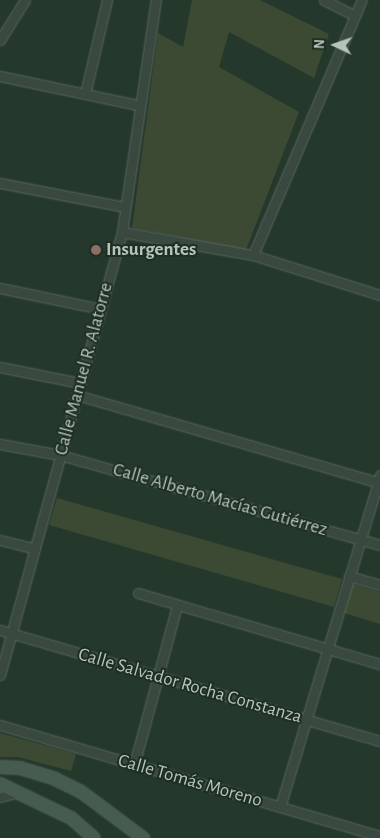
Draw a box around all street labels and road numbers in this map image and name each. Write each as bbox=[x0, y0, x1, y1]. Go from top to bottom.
street label: Calle Manuel R. Alatorre bbox=[50, 280, 118, 458]
street label: Calle Alberto Macías Gutiérrez bbox=[110, 458, 330, 542]
street label: Calle Salvador Rocha Constanza bbox=[76, 643, 304, 729]
street label: Calle Tomás Moreno bbox=[115, 750, 265, 812]

